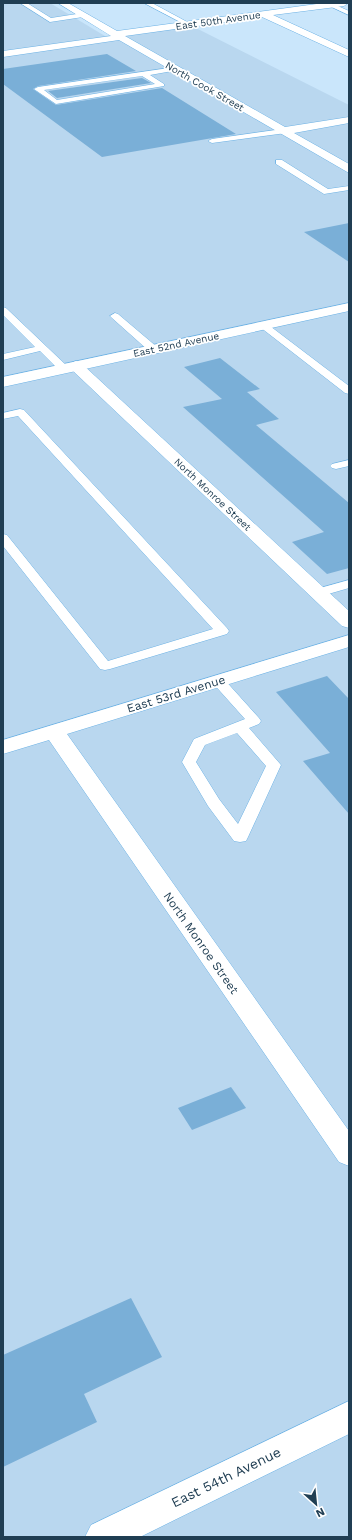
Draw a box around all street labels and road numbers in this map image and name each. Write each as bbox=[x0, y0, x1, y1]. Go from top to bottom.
street label: East 50th Avenue bbox=[175, 9, 261, 32]
street label: North Cook Street bbox=[164, 60, 247, 114]
street label: East 52nd Avenue bbox=[132, 330, 220, 359]
street label: North Monroe Street bbox=[172, 456, 254, 533]
street label: East 53rd Avenue bbox=[125, 672, 227, 716]
street label: North Monroe Street bbox=[161, 889, 241, 997]
street label: East 54th Avenue bbox=[169, 1444, 283, 1510]

